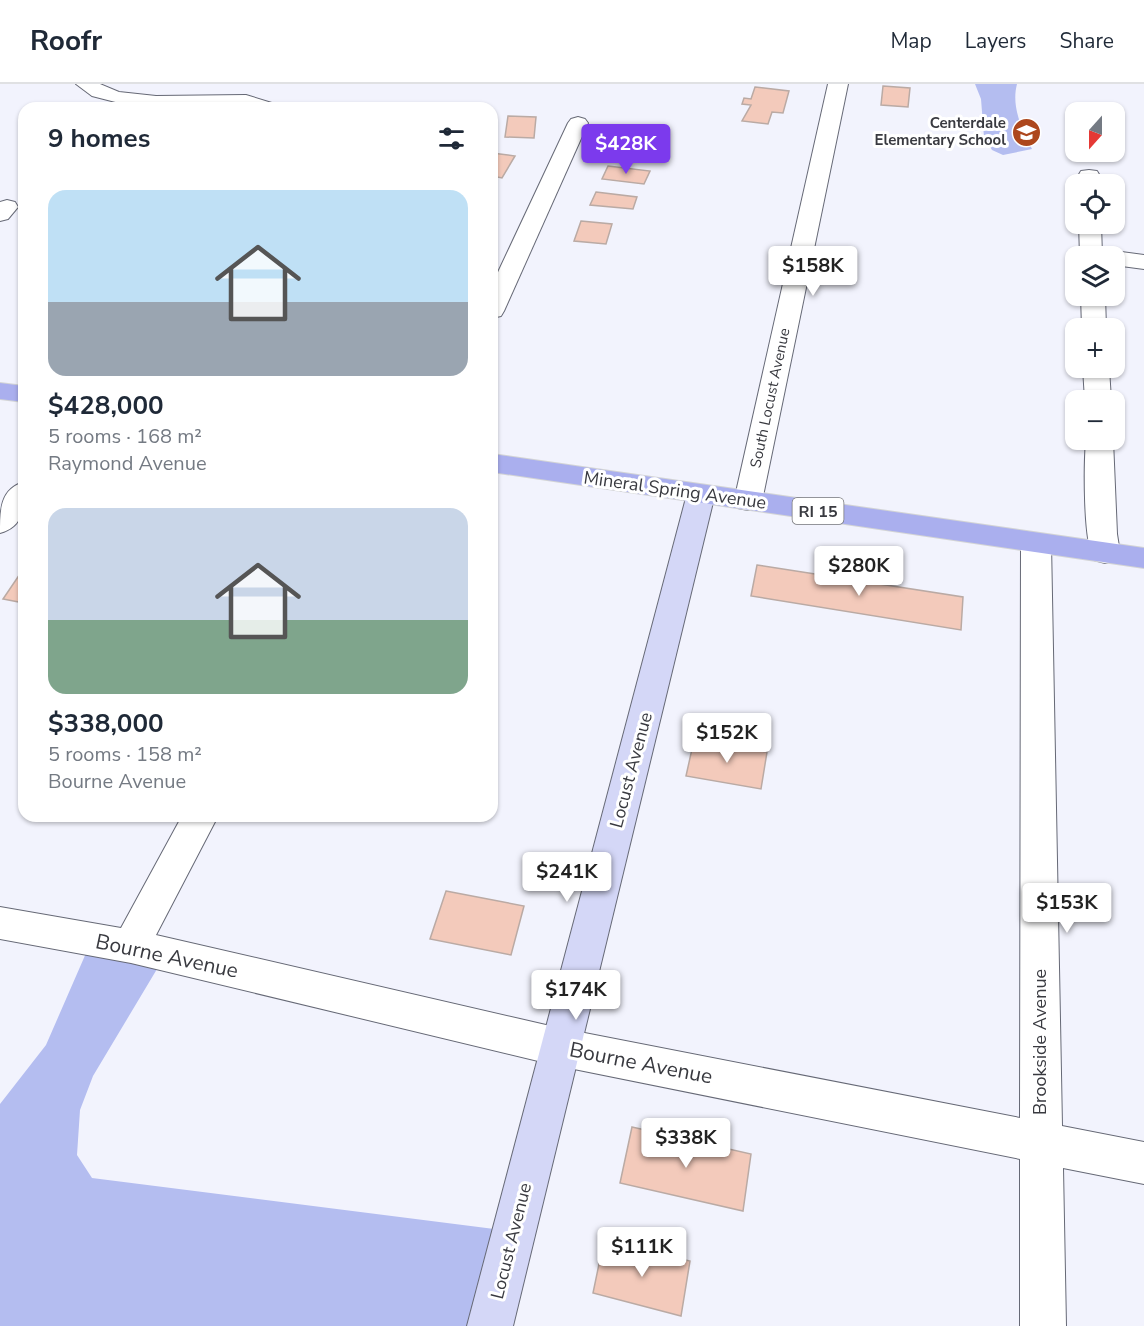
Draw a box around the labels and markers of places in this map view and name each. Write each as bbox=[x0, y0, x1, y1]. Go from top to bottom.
place label: Centerdale Elementary School bbox=[875, 113, 1006, 150]
school or university icon: Centerdale Elementary School bbox=[1011, 116, 1043, 148]
pin: $428K bbox=[584, 124, 668, 175]
pin: $158K bbox=[771, 246, 855, 297]
pin: $280K bbox=[817, 546, 901, 597]
pin: $152K bbox=[685, 713, 769, 764]
pin: $241K bbox=[525, 852, 609, 903]
pin: $153K bbox=[1025, 883, 1109, 934]
pin: $174K bbox=[534, 970, 618, 1021]
pin: $338K bbox=[644, 1118, 728, 1169]
pin: $111K bbox=[600, 1227, 684, 1278]

